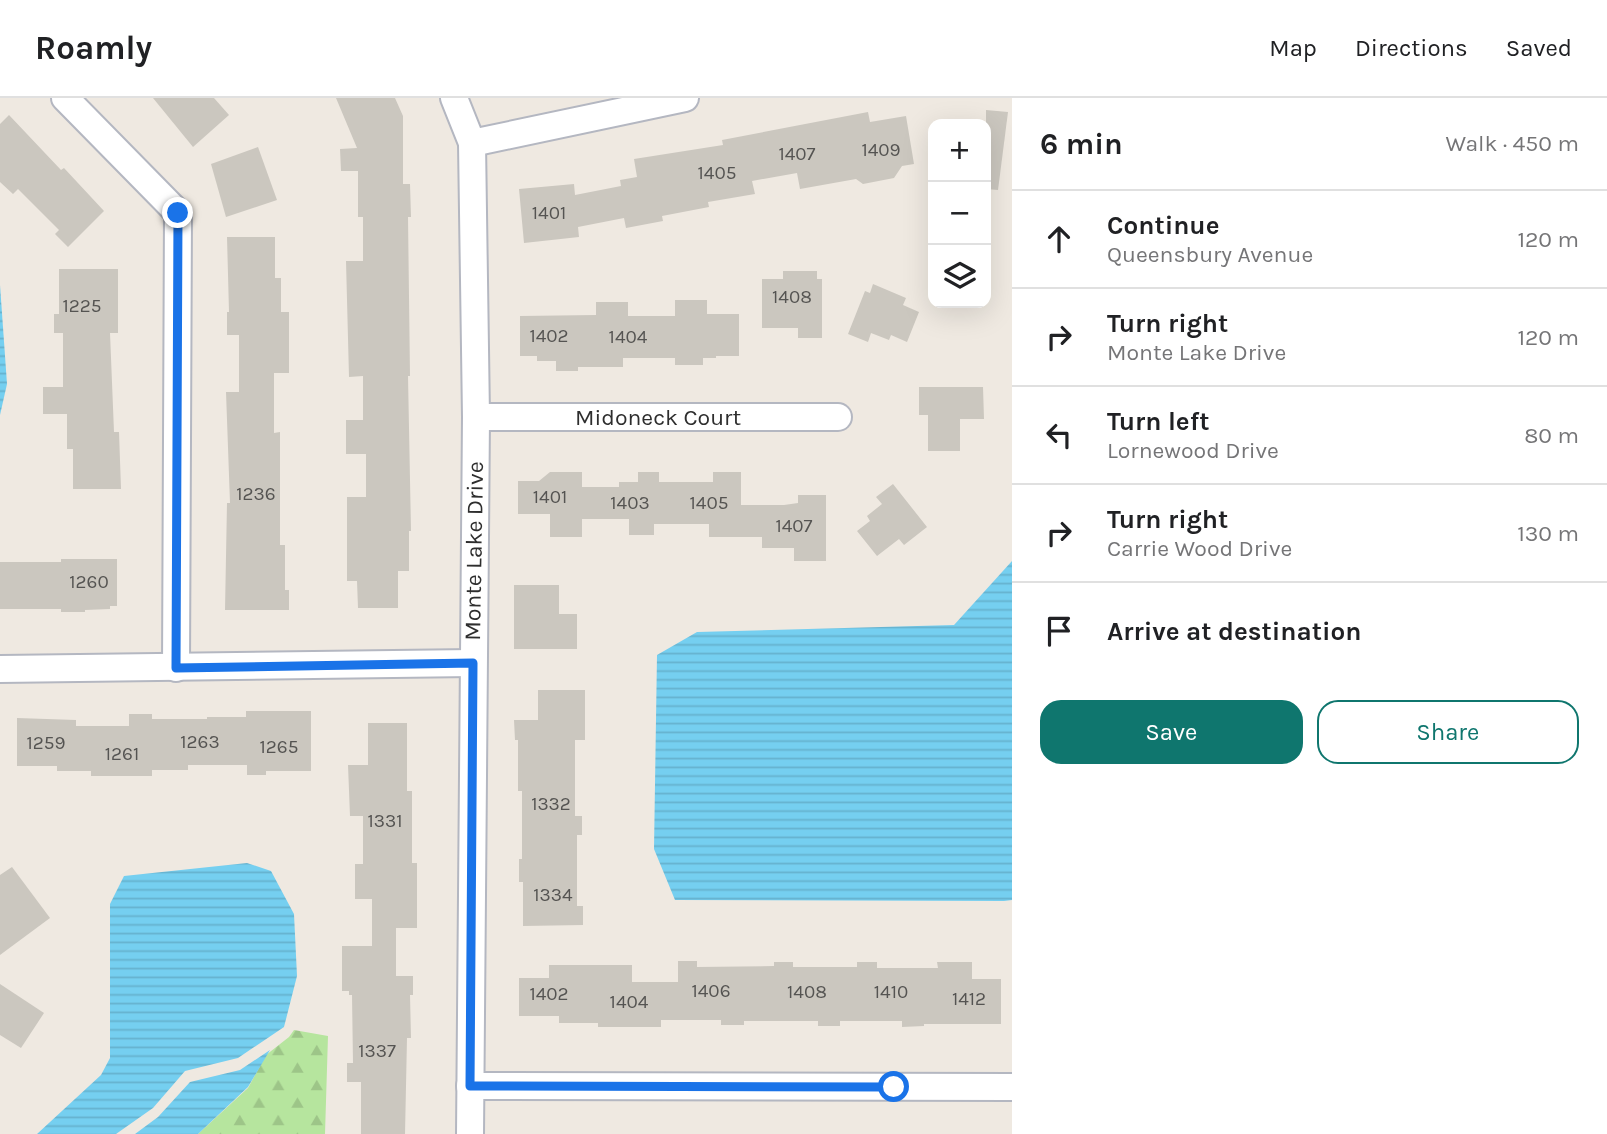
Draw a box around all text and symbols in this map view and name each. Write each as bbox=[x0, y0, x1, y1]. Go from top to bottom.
text: Roamly bbox=[35, 29, 152, 67]
text: Map bbox=[1269, 34, 1317, 62]
text: Directions bbox=[1355, 34, 1468, 62]
text: Saved bbox=[1506, 34, 1572, 62]
map controls bbox=[928, 119, 991, 308]
button: + bbox=[928, 119, 991, 182]
text: 6 min bbox=[1040, 126, 1123, 162]
text: Walk · 450 m bbox=[1446, 130, 1579, 157]
house number: 1409 bbox=[861, 139, 901, 161]
house number: 1407 bbox=[778, 143, 816, 165]
house number: 1405 bbox=[698, 162, 736, 184]
button: − bbox=[928, 182, 991, 245]
route end bbox=[162, 197, 193, 228]
house number: 1401 bbox=[532, 202, 566, 224]
text: Continue bbox=[1107, 210, 1219, 241]
icon: ahead bbox=[1040, 220, 1078, 258]
text: 120 m bbox=[1517, 226, 1579, 253]
text: Queensbury Avenue bbox=[1107, 241, 1313, 268]
button: layers bbox=[928, 245, 991, 308]
house number: 1408 bbox=[772, 286, 812, 308]
house number: 1225 bbox=[62, 295, 102, 317]
text: Turn right bbox=[1107, 308, 1228, 339]
icon: right bbox=[1040, 318, 1078, 356]
text: 120 m bbox=[1517, 324, 1579, 351]
house number: 1402 bbox=[529, 325, 569, 347]
house number: 1404 bbox=[609, 326, 648, 348]
text: Monte Lake Drive bbox=[1107, 339, 1286, 366]
street label: Midoneck Court bbox=[575, 404, 741, 431]
text: Turn left bbox=[1107, 406, 1209, 437]
icon: left bbox=[1040, 416, 1078, 454]
text: 80 m bbox=[1524, 422, 1579, 449]
text: Lornewood Drive bbox=[1107, 437, 1279, 464]
street label: Monte Lake Drive bbox=[459, 461, 489, 641]
house number: 1236 bbox=[236, 483, 276, 505]
house number: 1401 bbox=[533, 486, 567, 508]
house number: 1403 bbox=[610, 492, 650, 514]
house number: 1405 bbox=[690, 492, 728, 514]
text: Turn right bbox=[1107, 504, 1228, 535]
icon: right bbox=[1040, 514, 1078, 552]
house number: 1407 bbox=[775, 515, 813, 537]
text: 130 m bbox=[1517, 520, 1579, 547]
text: Carrie Wood Drive bbox=[1107, 535, 1292, 562]
house number: 1260 bbox=[69, 571, 109, 593]
icon: arrive bbox=[1040, 612, 1078, 650]
text: Arrive at destination bbox=[1107, 616, 1361, 647]
button: Save bbox=[1040, 700, 1303, 764]
button: Share bbox=[1317, 700, 1579, 764]
house number: 1263 bbox=[180, 731, 220, 753]
house number: 1259 bbox=[26, 732, 66, 754]
house number: 1265 bbox=[260, 736, 298, 758]
house number: 1261 bbox=[105, 743, 139, 765]
house number: 1332 bbox=[531, 793, 571, 815]
house number: 1331 bbox=[368, 810, 403, 832]
house number: 1334 bbox=[533, 884, 573, 906]
house number: 1406 bbox=[691, 980, 731, 1002]
house number: 1408 bbox=[787, 981, 827, 1003]
house number: 1410 bbox=[874, 981, 908, 1003]
house number: 1402 bbox=[529, 983, 569, 1005]
house number: 1412 bbox=[952, 988, 986, 1010]
house number: 1404 bbox=[610, 991, 649, 1013]
house number: 1337 bbox=[358, 1040, 396, 1062]
route start bbox=[878, 1071, 909, 1102]

